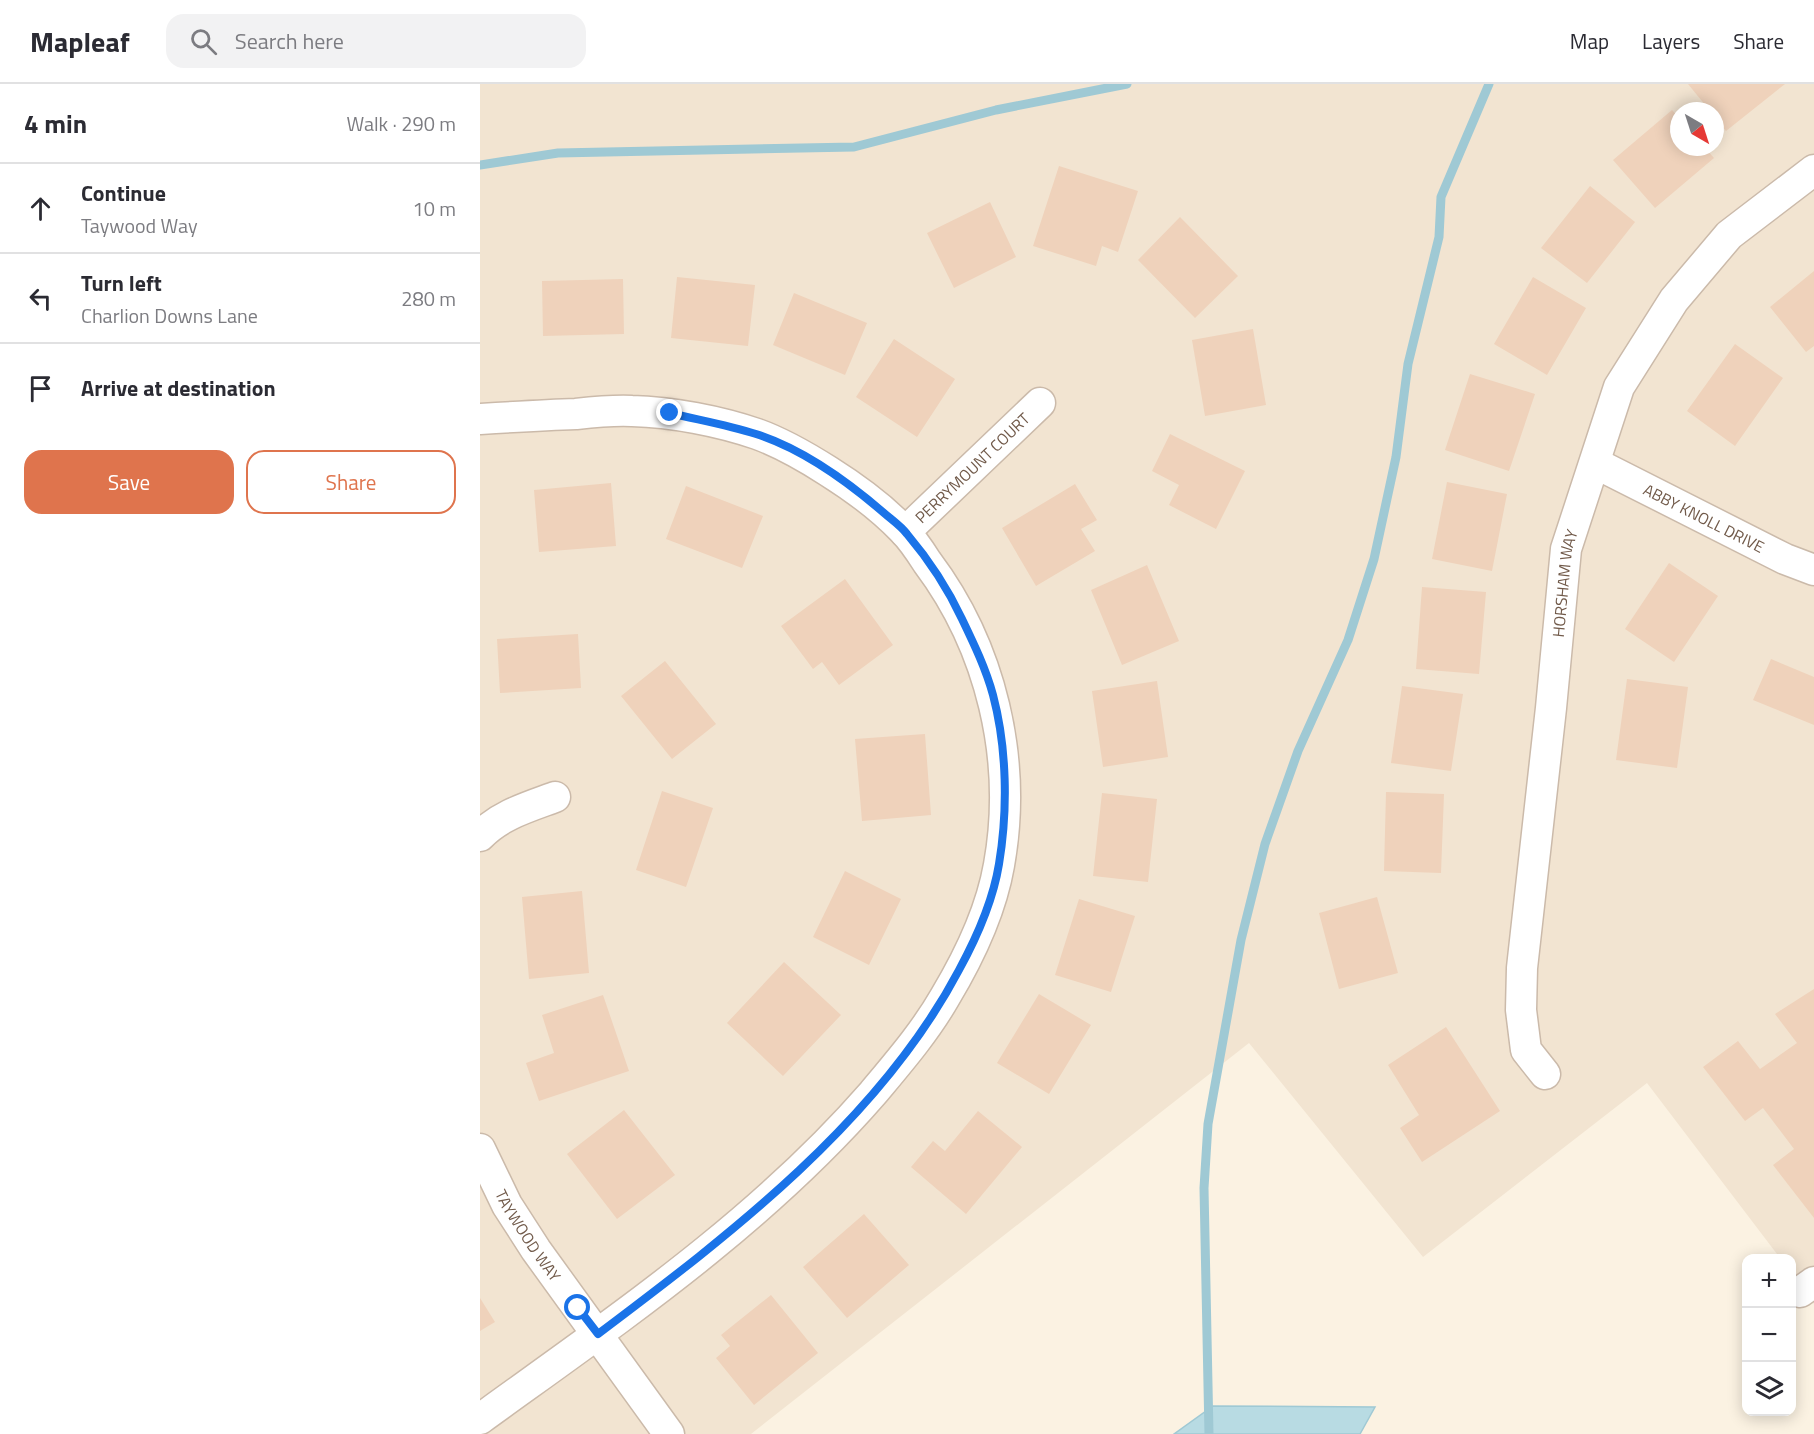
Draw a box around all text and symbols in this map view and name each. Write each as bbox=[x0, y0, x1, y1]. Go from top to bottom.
search box bbox=[166, 14, 586, 68]
text: Mapleaf bbox=[30, 20, 130, 63]
text: Search here bbox=[235, 24, 344, 58]
icon: search bbox=[187, 25, 220, 58]
text: Map bbox=[1570, 25, 1609, 57]
text: Layers bbox=[1642, 25, 1700, 57]
text: Share bbox=[1733, 25, 1784, 57]
north arrow bbox=[1670, 102, 1724, 156]
text: 4 min bbox=[24, 104, 87, 143]
text: Walk · 290 m bbox=[347, 108, 456, 139]
text: Continue bbox=[81, 176, 166, 210]
icon: ahead bbox=[24, 192, 57, 225]
text: 10 m bbox=[412, 193, 456, 224]
text: Taywood Way bbox=[81, 210, 198, 241]
text: Turn left bbox=[81, 266, 162, 300]
icon: left bbox=[24, 282, 57, 315]
text: 280 m bbox=[401, 283, 456, 314]
text: Charlion Downs Lane bbox=[81, 300, 258, 331]
text: Arrive at destination bbox=[81, 371, 276, 405]
icon: arrive bbox=[24, 372, 57, 405]
route end bbox=[656, 399, 682, 425]
street label: PERRYMOUNT COURT bbox=[909, 407, 1036, 529]
button: Save bbox=[24, 450, 234, 514]
button: Share bbox=[246, 450, 456, 514]
street label: ABBY KNOLL DRIVE bbox=[1639, 477, 1769, 559]
street label: HORSHAM WAY bbox=[1546, 526, 1584, 638]
street label: TAYWOOD WAY bbox=[489, 1185, 567, 1287]
map controls bbox=[1742, 1254, 1796, 1416]
button: + bbox=[1742, 1254, 1796, 1308]
route start bbox=[564, 1294, 590, 1320]
button: − bbox=[1742, 1308, 1796, 1362]
button: layers bbox=[1742, 1362, 1796, 1416]

